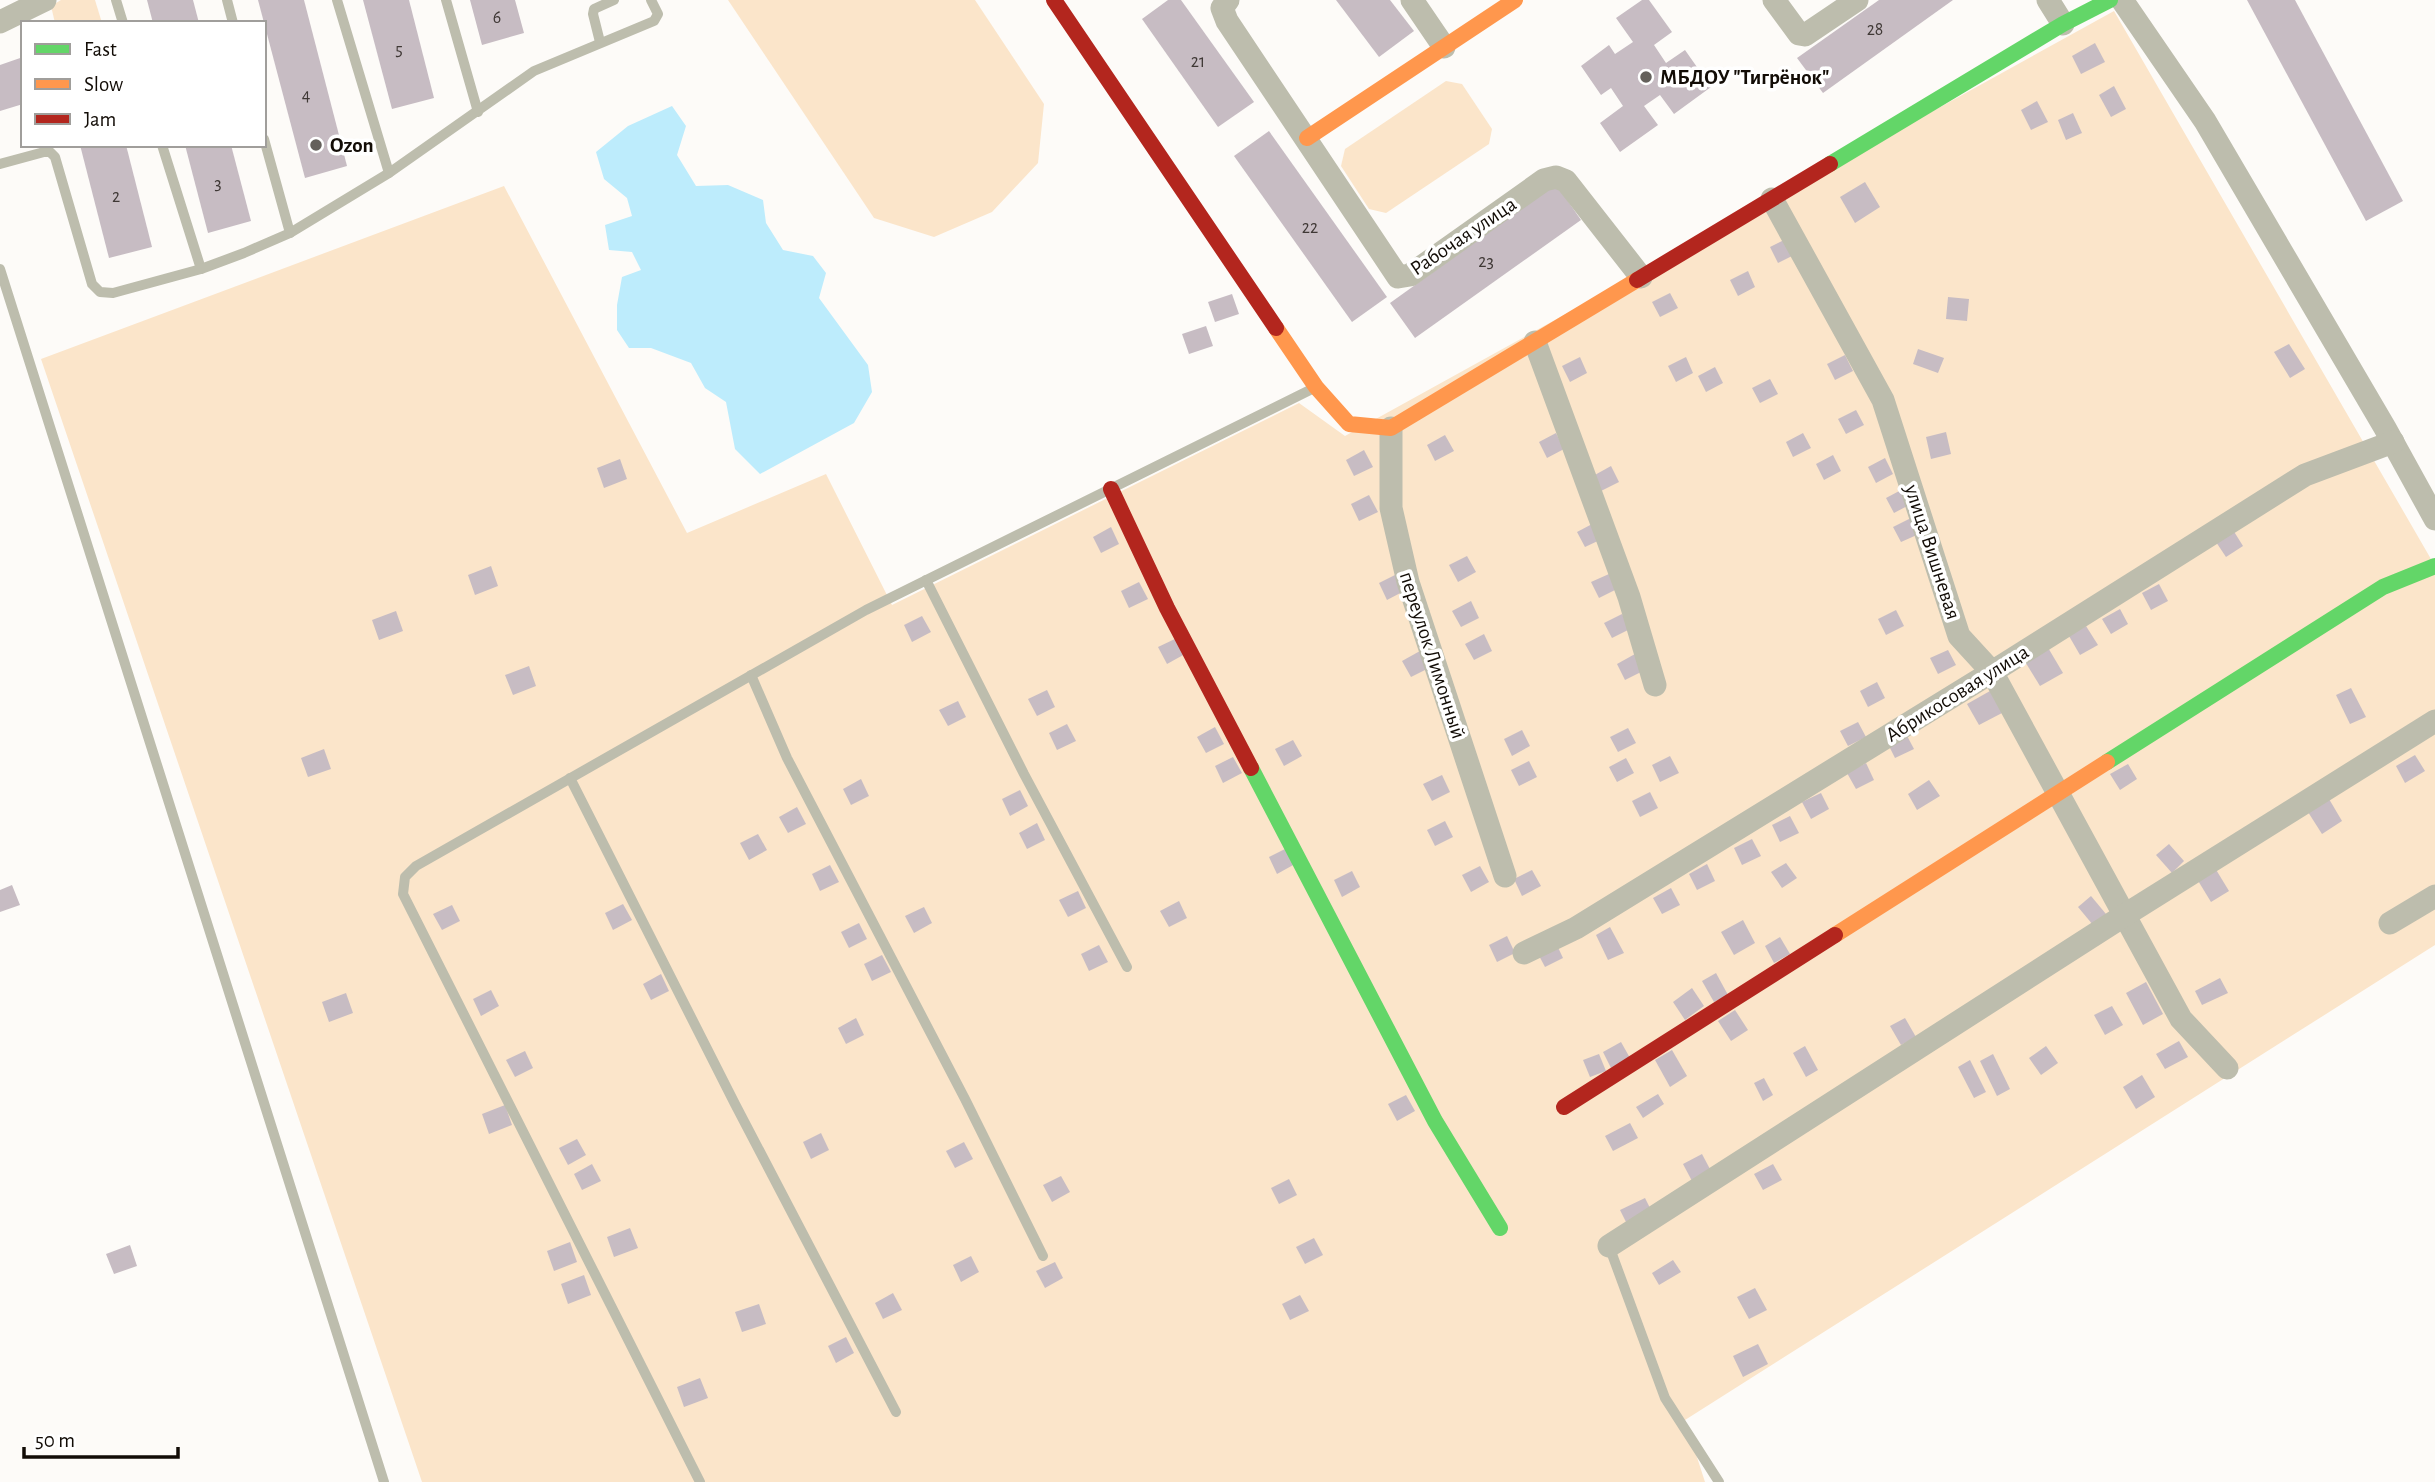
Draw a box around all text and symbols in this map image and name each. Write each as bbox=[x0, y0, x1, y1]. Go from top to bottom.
house number: 6 bbox=[493, 9, 501, 27]
legend bbox=[21, 21, 266, 147]
house number: 28 bbox=[1867, 21, 1883, 39]
text: Fast bbox=[84, 39, 117, 60]
house number: 5 bbox=[395, 41, 403, 59]
house number: 21 bbox=[1191, 53, 1205, 71]
place label: МБДОУ "Тигрёнок" bbox=[1660, 67, 1829, 88]
marker: МБДОУ "Тигрёнок" bbox=[1638, 69, 1654, 85]
text: Slow bbox=[84, 74, 123, 95]
house number: 4 bbox=[302, 87, 311, 105]
text: Jam bbox=[84, 109, 116, 130]
place label: Ozon bbox=[330, 135, 374, 156]
marker: Ozon bbox=[308, 137, 324, 153]
house number: 3 bbox=[214, 175, 222, 193]
house number: 2 bbox=[112, 188, 120, 206]
street label: Рабочая улица bbox=[1406, 193, 1520, 280]
house number: 22 bbox=[1302, 219, 1318, 237]
house number: 23 bbox=[1478, 253, 1494, 271]
street label: улица Вишневая bbox=[1901, 481, 1964, 622]
street label: переулок Лимонный bbox=[1396, 569, 1469, 741]
street label: Абрикосовая улица bbox=[1882, 641, 2033, 746]
scale bar bbox=[24, 1416, 178, 1460]
text: 50 m bbox=[35, 1430, 75, 1451]

